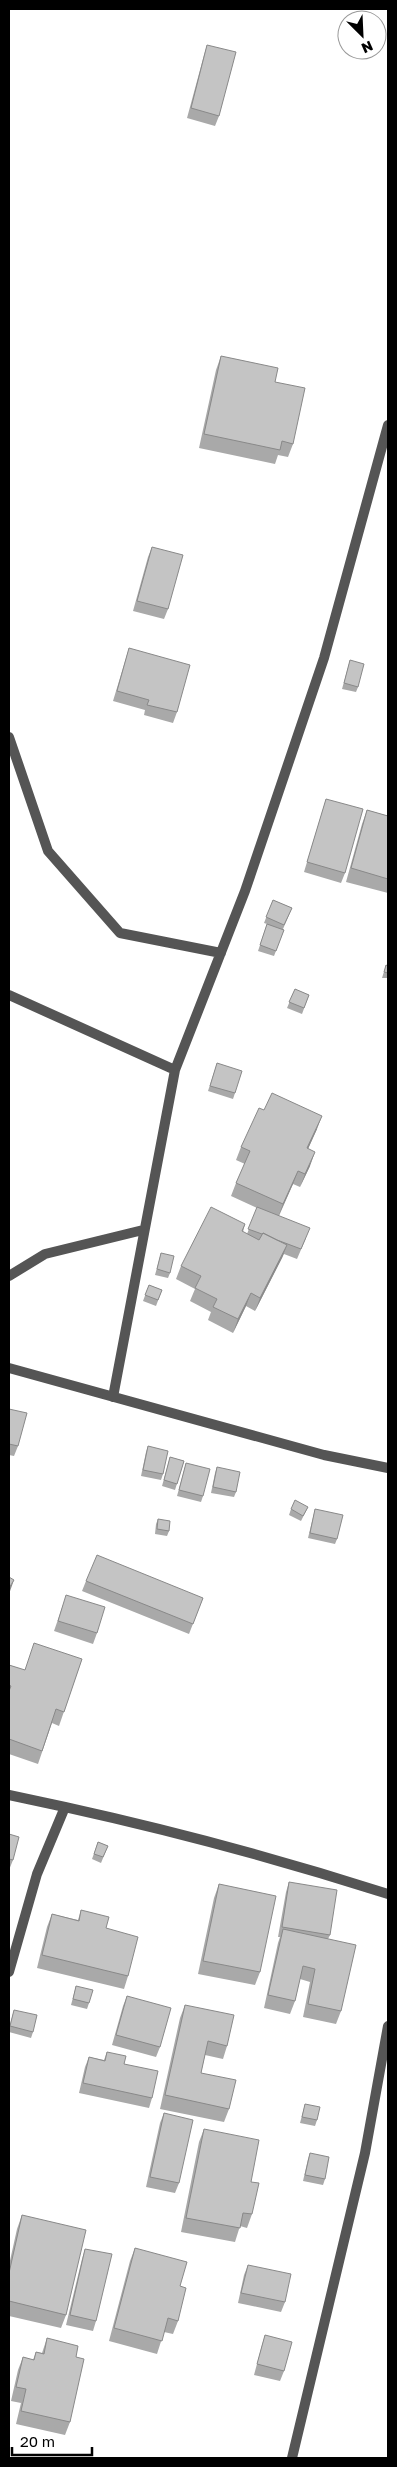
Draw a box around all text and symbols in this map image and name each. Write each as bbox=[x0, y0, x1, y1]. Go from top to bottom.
north arrow bbox=[337, 10, 387, 60]
text: N bbox=[359, 37, 376, 57]
scale bar bbox=[12, 2424, 92, 2456]
text: 20 m bbox=[20, 2432, 55, 2450]

